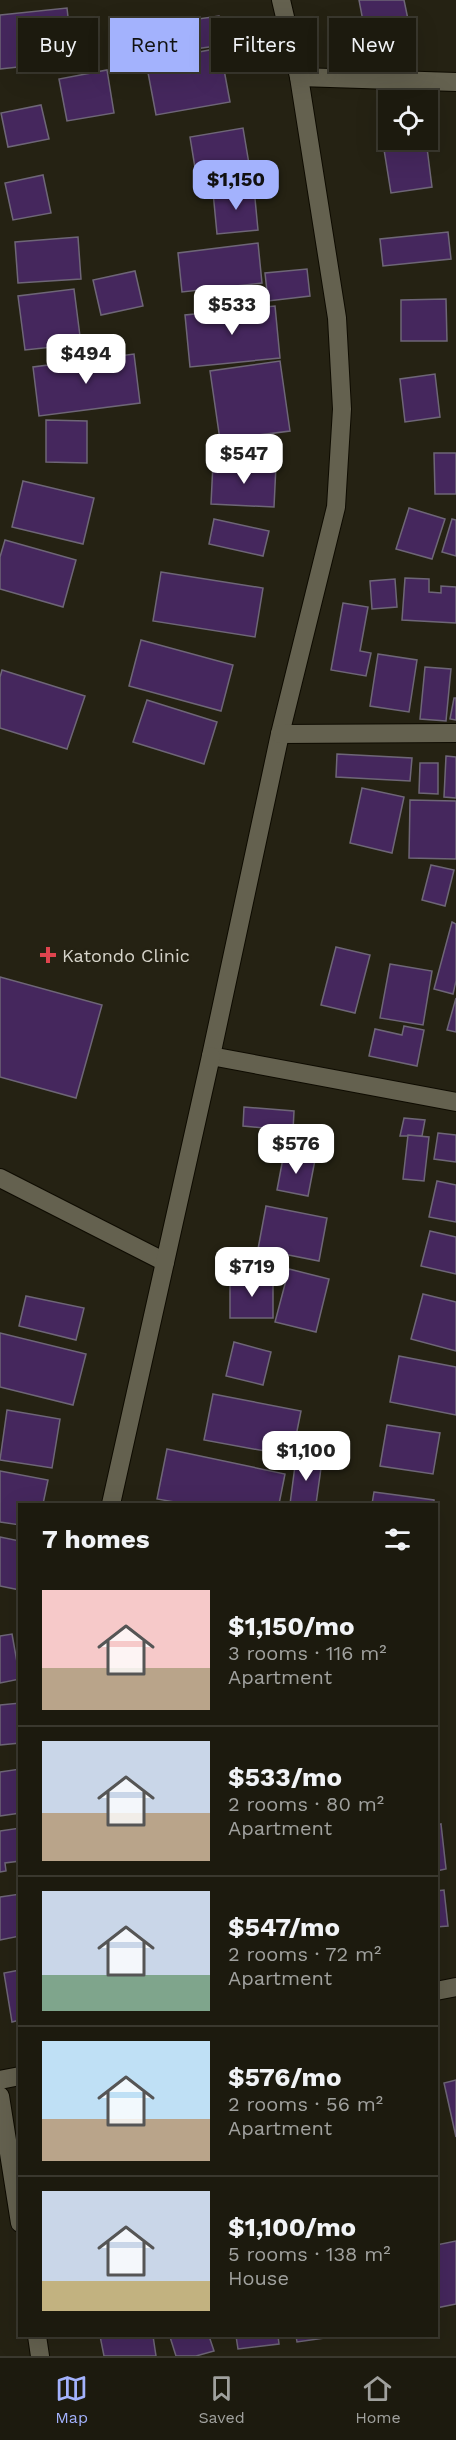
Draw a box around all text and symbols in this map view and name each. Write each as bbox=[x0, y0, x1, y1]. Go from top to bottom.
chip: Buy bbox=[18, 18, 98, 72]
chip: Rent bbox=[110, 18, 199, 72]
chip: Filters bbox=[211, 18, 317, 72]
chip: New bbox=[329, 18, 416, 72]
map controls bbox=[378, 90, 438, 150]
button: locate bbox=[378, 90, 438, 150]
pin: $1,150 bbox=[187, 160, 285, 211]
text: $1,150 bbox=[207, 167, 265, 191]
pin: $533 bbox=[196, 285, 268, 336]
text: $533 bbox=[208, 292, 256, 316]
pin: $494 bbox=[50, 334, 122, 385]
text: $494 bbox=[61, 341, 111, 365]
pin: $547 bbox=[208, 434, 280, 485]
text: $547 bbox=[220, 441, 268, 465]
place label: Katondo Clinic bbox=[62, 945, 190, 966]
marker: Katondo Clinic bbox=[39, 946, 57, 964]
pin: $576 bbox=[260, 1124, 332, 1175]
text: $576 bbox=[272, 1131, 320, 1155]
pin: $719 bbox=[216, 1247, 288, 1298]
text: $719 bbox=[229, 1254, 275, 1278]
pin: $1,100 bbox=[257, 1431, 355, 1482]
text: $1,100 bbox=[276, 1438, 336, 1462]
icon: filters bbox=[381, 1523, 414, 1556]
text: 7 homes bbox=[42, 1524, 150, 1554]
text: $1,150/mo bbox=[228, 1611, 355, 1641]
icon: home bbox=[90, 1614, 162, 1686]
text: 3 rooms · 116 m² bbox=[228, 1641, 387, 1665]
text: Apartment bbox=[228, 1665, 332, 1689]
text: $533/mo bbox=[228, 1762, 342, 1792]
icon: home bbox=[90, 1765, 162, 1837]
text: 2 rooms · 80 m² bbox=[228, 1792, 384, 1816]
text: Apartment bbox=[228, 1816, 332, 1840]
text: $547/mo bbox=[228, 1912, 340, 1942]
icon: home bbox=[90, 1915, 162, 1987]
text: 2 rooms · 72 m² bbox=[228, 1942, 381, 1966]
text: Apartment bbox=[228, 1966, 332, 1990]
text: $576/mo bbox=[228, 2062, 342, 2092]
icon: home bbox=[90, 2065, 162, 2137]
text: 2 rooms · 56 m² bbox=[228, 2092, 383, 2116]
text: Apartment bbox=[228, 2116, 332, 2140]
text: $1,100/mo bbox=[228, 2212, 356, 2242]
icon: home bbox=[90, 2215, 162, 2287]
text: 5 rooms · 138 m² bbox=[228, 2242, 391, 2266]
text: House bbox=[228, 2266, 289, 2290]
tab: Map bbox=[55, 2372, 88, 2427]
tab: Saved bbox=[198, 2372, 245, 2427]
tab: Home bbox=[355, 2372, 401, 2427]

